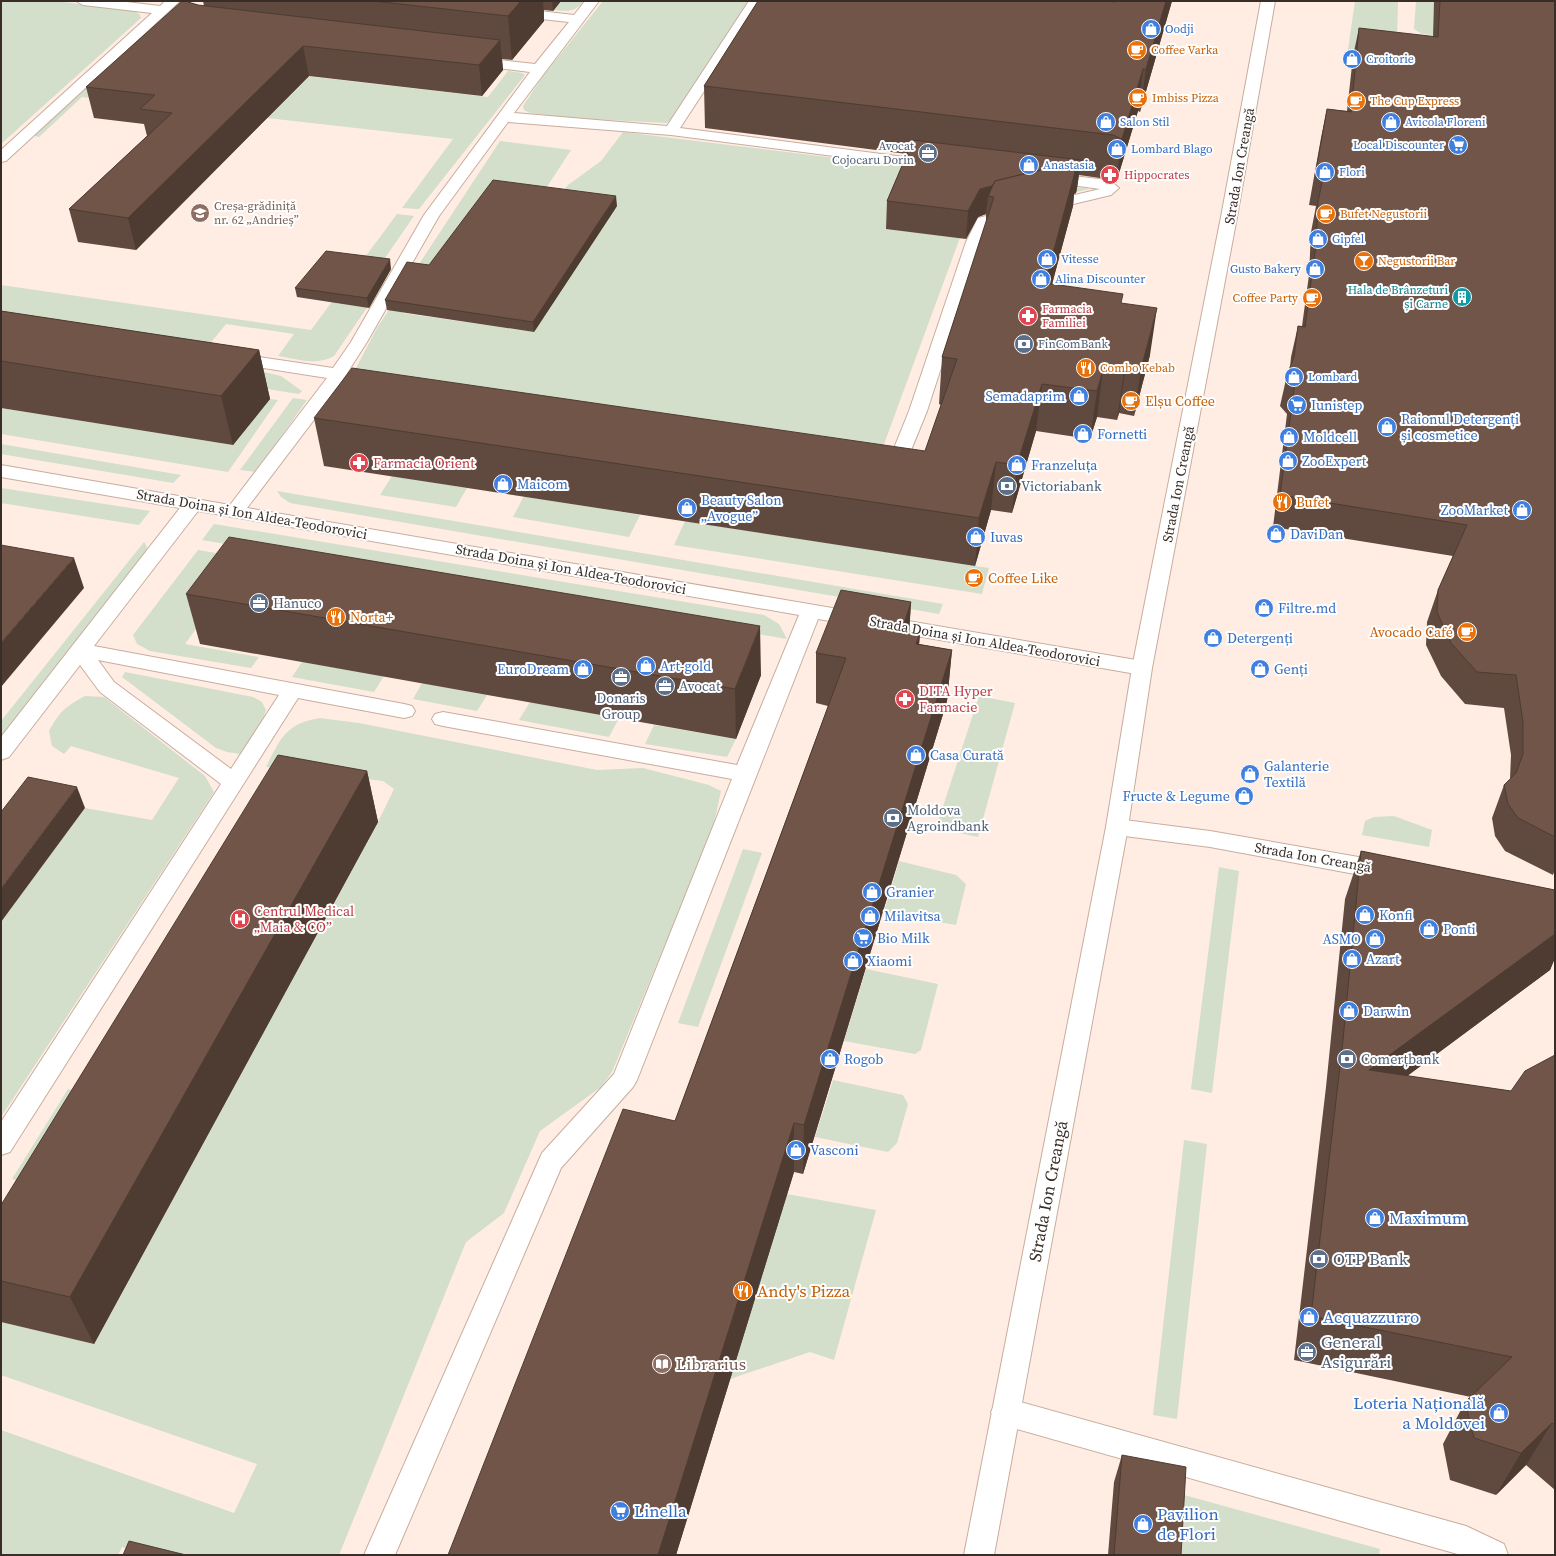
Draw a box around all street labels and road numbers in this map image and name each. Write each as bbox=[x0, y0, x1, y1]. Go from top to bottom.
street label: Strada Ion Creangă bbox=[1219, 105, 1259, 226]
street label: Strada Ion Creangă bbox=[1157, 423, 1199, 544]
street label: Strada Doina și Ion Aldea-Teodorovici bbox=[135, 484, 369, 544]
street label: Strada Doina și Ion Aldea-Teodorovici bbox=[454, 539, 688, 599]
street label: Strada Doina și Ion Aldea-Teodorovici bbox=[868, 611, 1102, 671]
street label: Strada Ion Creangă bbox=[1253, 837, 1374, 877]
street label: Strada Ion Creangă bbox=[1023, 1118, 1074, 1264]

